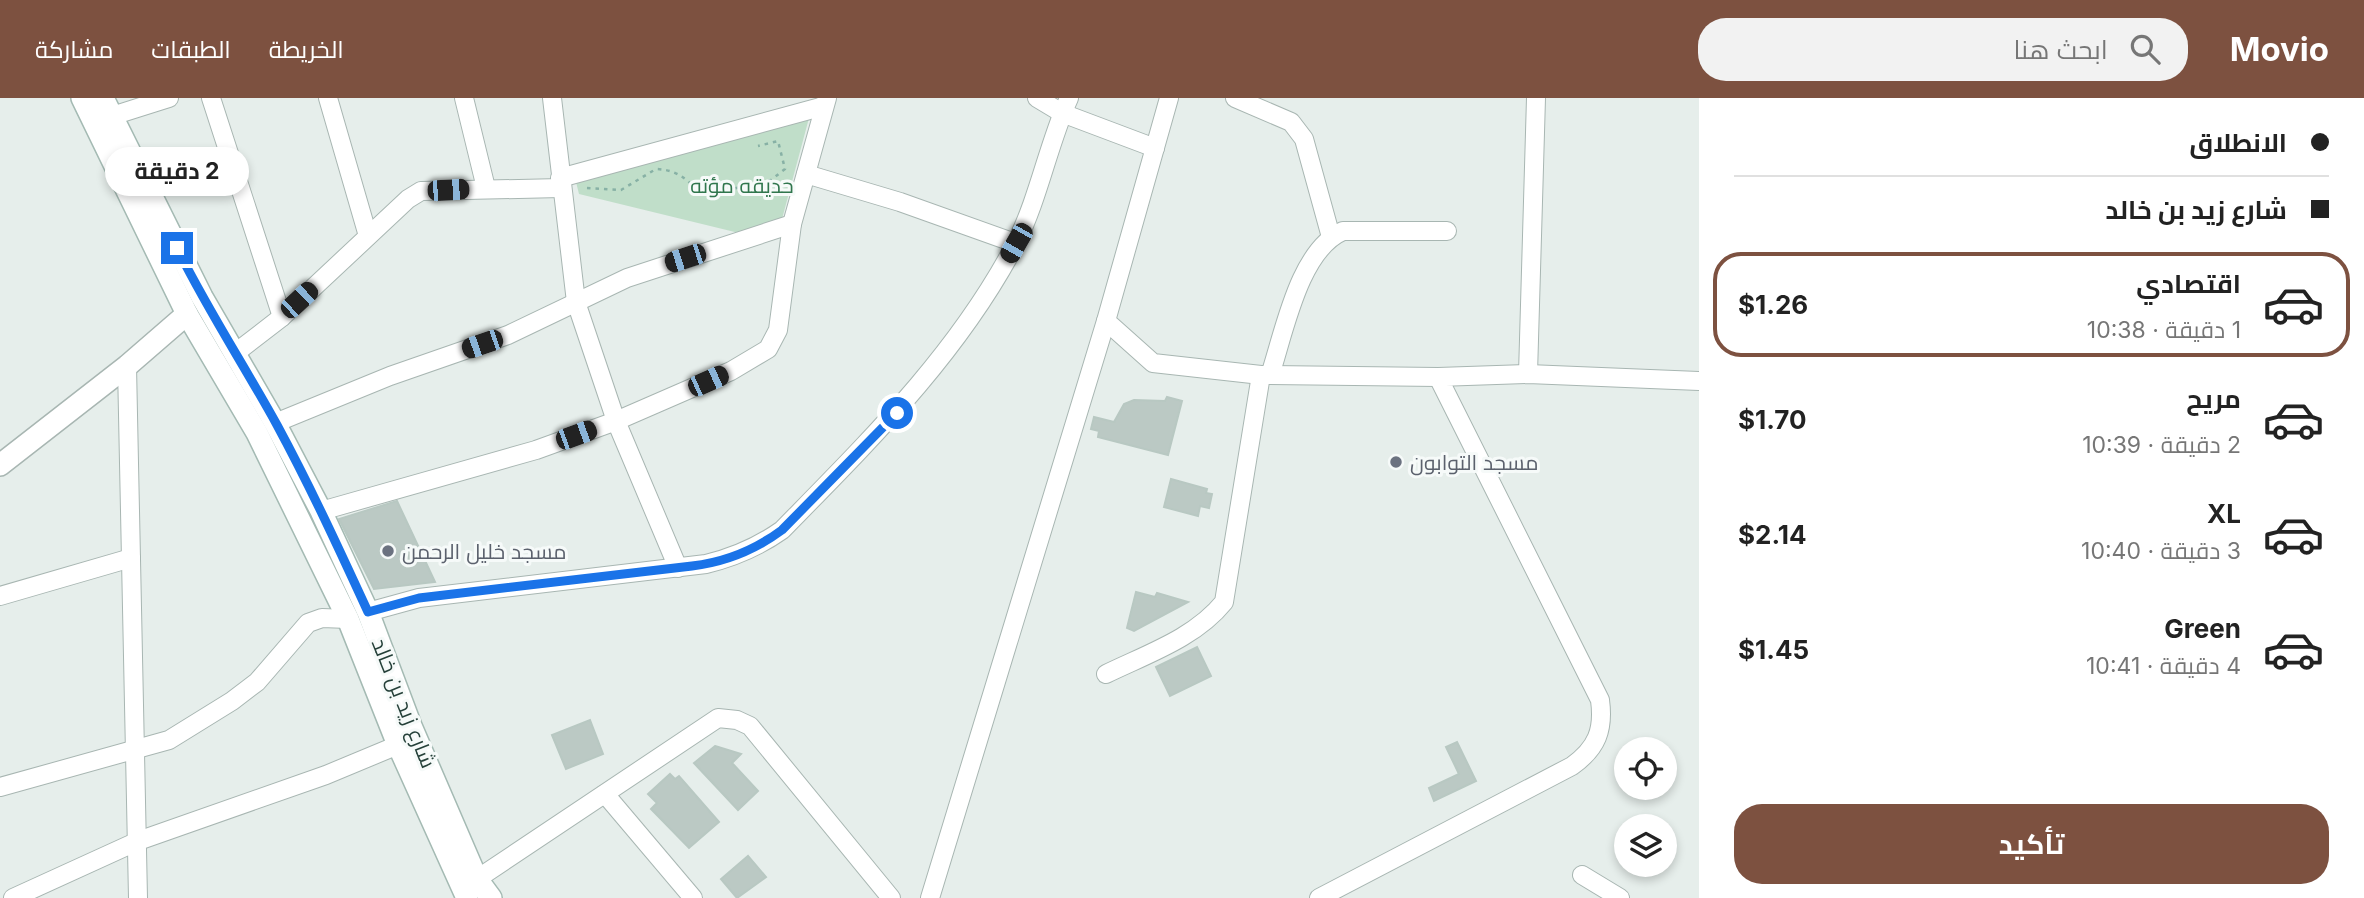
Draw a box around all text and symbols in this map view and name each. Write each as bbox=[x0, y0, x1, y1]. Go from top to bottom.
search box bbox=[1698, 18, 2188, 81]
text: Movio bbox=[2230, 29, 2329, 69]
icon: search bbox=[2126, 30, 2164, 68]
text: ابحث هنا bbox=[2013, 34, 2108, 65]
text: مشاركة bbox=[35, 35, 113, 64]
text: الطبقات bbox=[151, 35, 231, 64]
text: الخريطة bbox=[269, 35, 344, 64]
text: الانطلاق bbox=[2189, 127, 2287, 158]
callout: 2 دقيقة bbox=[105, 146, 249, 195]
text: 2 دقيقة bbox=[135, 157, 219, 185]
park label: حديقه مؤته bbox=[690, 173, 794, 198]
car bbox=[427, 178, 470, 202]
text: شارع زيد بن خالد bbox=[2105, 194, 2287, 225]
car bbox=[997, 220, 1036, 266]
route end bbox=[161, 232, 193, 264]
car bbox=[662, 242, 709, 274]
text: اقتصادي bbox=[2136, 268, 2241, 299]
icon: car bbox=[2262, 273, 2325, 336]
car bbox=[277, 278, 322, 322]
text: $1.26 bbox=[1738, 289, 1808, 320]
text: 1 دقيقة · 10:38 bbox=[2087, 316, 2241, 344]
car bbox=[459, 327, 506, 361]
car bbox=[685, 363, 732, 399]
text: مريح bbox=[2186, 383, 2241, 414]
icon: car bbox=[2262, 388, 2325, 451]
route start bbox=[881, 397, 913, 429]
text: $1.70 bbox=[1738, 404, 1807, 435]
car bbox=[553, 418, 600, 452]
text: 2 دقيقة · 10:39 bbox=[2082, 431, 2241, 459]
place label: مسجد التوابون bbox=[1410, 450, 1538, 476]
marker: مسجد التوابون bbox=[1388, 454, 1404, 470]
text: XL bbox=[2207, 498, 2241, 529]
icon: car bbox=[2262, 503, 2325, 566]
text: $2.14 bbox=[1738, 519, 1807, 550]
text: 3 دقيقة · 10:40 bbox=[2081, 537, 2241, 565]
place label: مسجد خليل الرحمن bbox=[402, 539, 566, 565]
marker: مسجد خليل الرحمن bbox=[380, 543, 396, 559]
text: Green bbox=[2164, 613, 2241, 644]
icon: car bbox=[2262, 618, 2325, 681]
text: $1.45 bbox=[1738, 634, 1809, 665]
street label: شارع زيد بن خالد bbox=[365, 635, 441, 772]
text: 4 دقيقة · 10:41 bbox=[2086, 652, 2241, 680]
map controls bbox=[1614, 737, 1677, 877]
button: locate bbox=[1614, 737, 1677, 800]
button: تأكيد bbox=[1734, 804, 2329, 884]
button: layers bbox=[1614, 814, 1677, 877]

